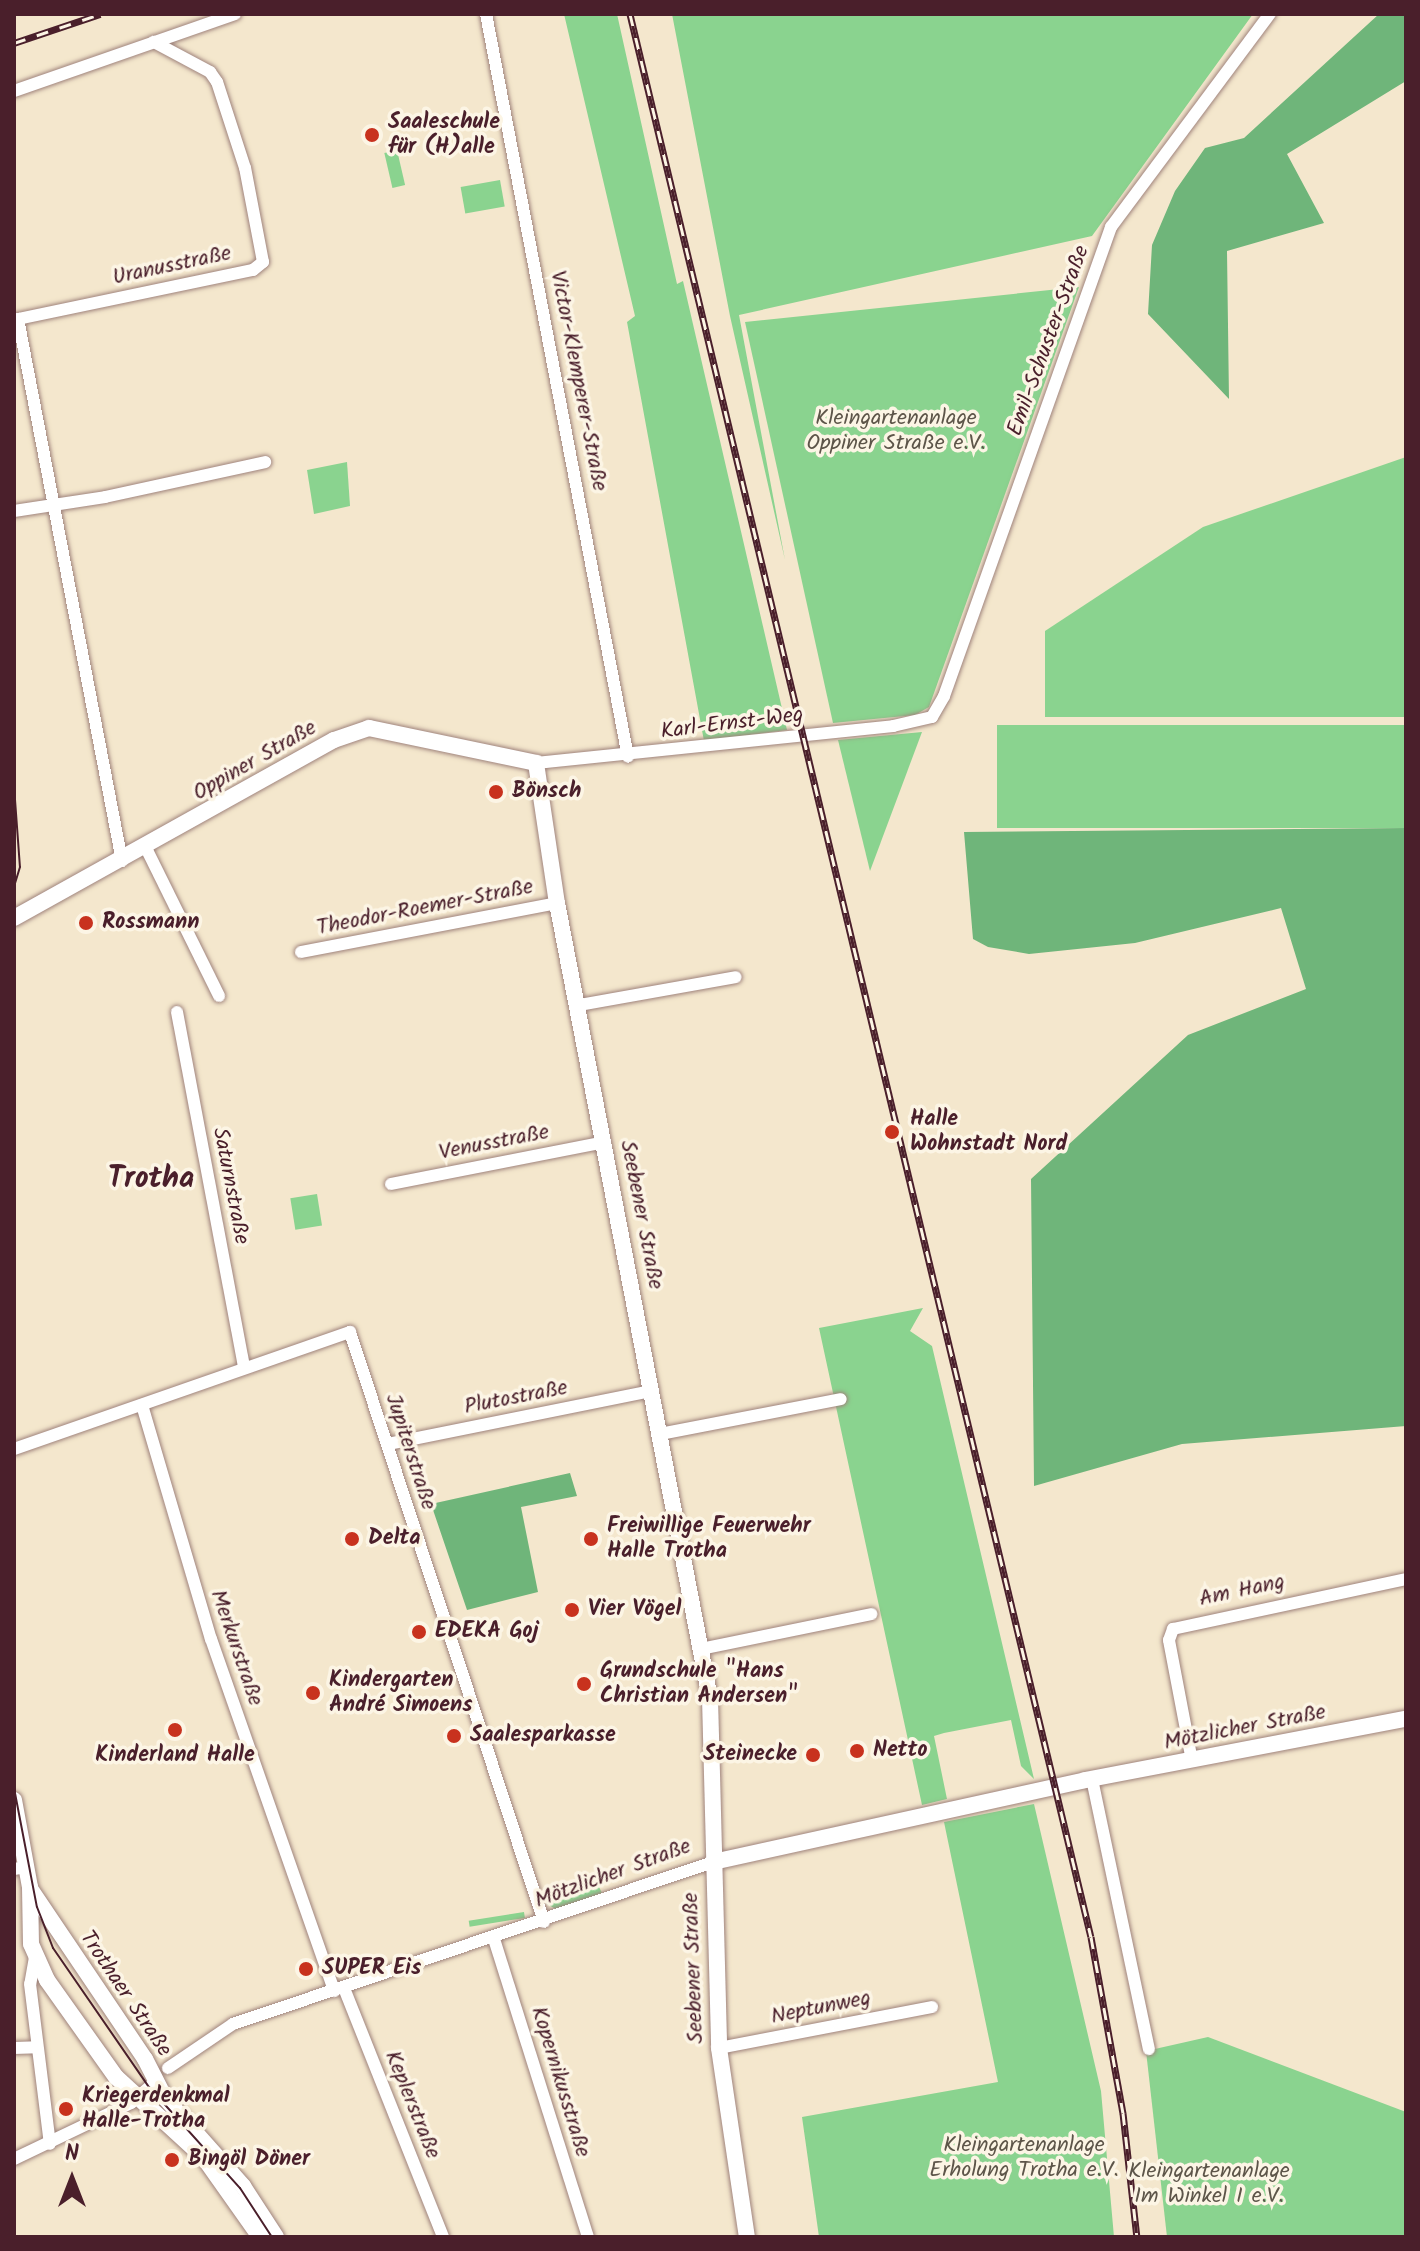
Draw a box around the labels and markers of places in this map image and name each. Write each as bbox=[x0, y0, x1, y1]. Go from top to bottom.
place label: Saaleschule für (H)alle bbox=[388, 109, 500, 160]
marker: Saaleschule für (H)alle bbox=[363, 126, 381, 144]
place label: Bönsch bbox=[512, 779, 581, 805]
marker: Bönsch bbox=[487, 783, 505, 801]
place label: Rossmann bbox=[102, 910, 199, 936]
marker: Rossmann bbox=[77, 914, 95, 932]
place label: Halle Wohnstadt Nord bbox=[910, 1106, 1067, 1158]
marker: Halle Wohnstadt Nord bbox=[881, 1121, 903, 1143]
place label: Freiwillige Feuerwehr Halle Trotha bbox=[607, 1513, 811, 1564]
place label: Delta bbox=[368, 1526, 420, 1552]
marker: Delta bbox=[343, 1530, 361, 1548]
marker: Freiwillige Feuerwehr Halle Trotha bbox=[582, 1530, 600, 1548]
place label: Vier Vögel bbox=[588, 1597, 681, 1623]
marker: Vier Vögel bbox=[563, 1601, 581, 1619]
place label: EDEKA Goj bbox=[435, 1619, 538, 1645]
marker: EDEKA Goj bbox=[410, 1623, 428, 1641]
place label: Grundschule "Hans Christian Andersen" bbox=[600, 1658, 798, 1710]
place label: Kindergarten André Simoens bbox=[329, 1667, 472, 1718]
marker: Grundschule "Hans Christian Andersen" bbox=[575, 1675, 593, 1693]
marker: Kindergarten André Simoens bbox=[304, 1684, 322, 1702]
marker: Kinderland Halle bbox=[166, 1721, 184, 1739]
place label: Saalesparkasse bbox=[470, 1723, 616, 1749]
marker: Saalesparkasse bbox=[445, 1727, 463, 1745]
place label: Netto bbox=[873, 1738, 927, 1764]
place label: Steinecke bbox=[703, 1742, 797, 1768]
marker: Netto bbox=[848, 1742, 866, 1760]
place label: Kinderland Halle bbox=[95, 1743, 255, 1769]
marker: Steinecke bbox=[804, 1746, 822, 1764]
place label: SUPER Eis bbox=[322, 1956, 421, 1982]
marker: SUPER Eis bbox=[297, 1960, 315, 1978]
place label: Kriegerdenkmal Halle-Trotha bbox=[82, 2083, 230, 2134]
marker: Kriegerdenkmal Halle-Trotha bbox=[57, 2100, 75, 2118]
place label: Bingöl Döner bbox=[188, 2147, 310, 2173]
marker: Bingöl Döner bbox=[163, 2151, 181, 2169]

